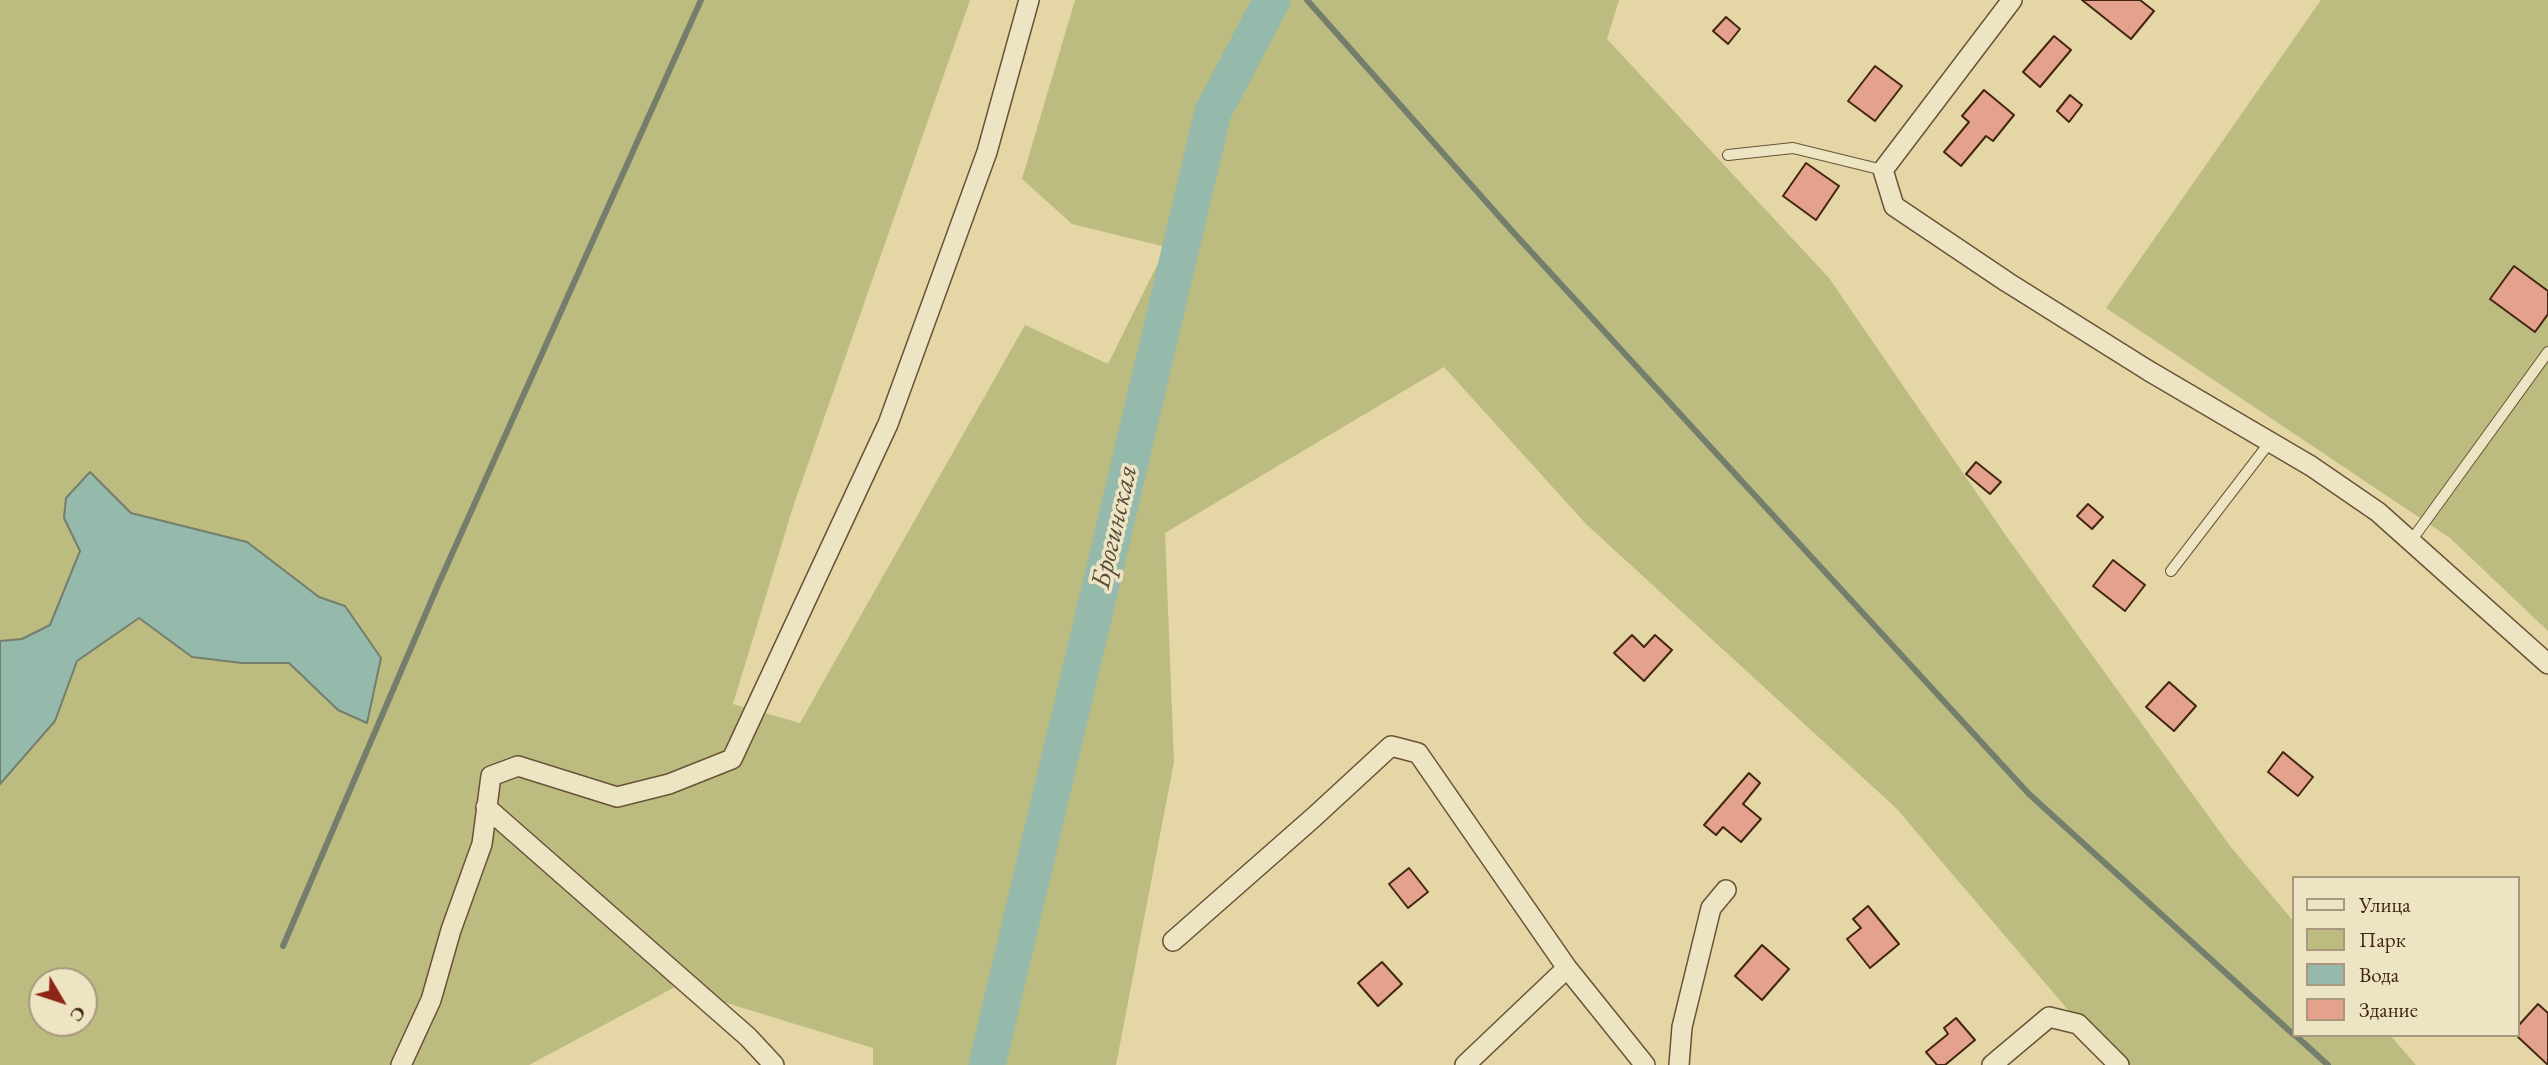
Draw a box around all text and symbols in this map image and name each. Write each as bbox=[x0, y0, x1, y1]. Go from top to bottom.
water label: Брогинская bbox=[1084, 462, 1146, 592]
legend bbox=[2292, 876, 2520, 1037]
text: Улица bbox=[2359, 891, 2411, 918]
text: Парк bbox=[2359, 926, 2406, 953]
text: Вода bbox=[2359, 961, 2399, 988]
north arrow bbox=[28, 967, 98, 1037]
text: Здание bbox=[2359, 996, 2418, 1023]
text: С bbox=[64, 1001, 92, 1027]

